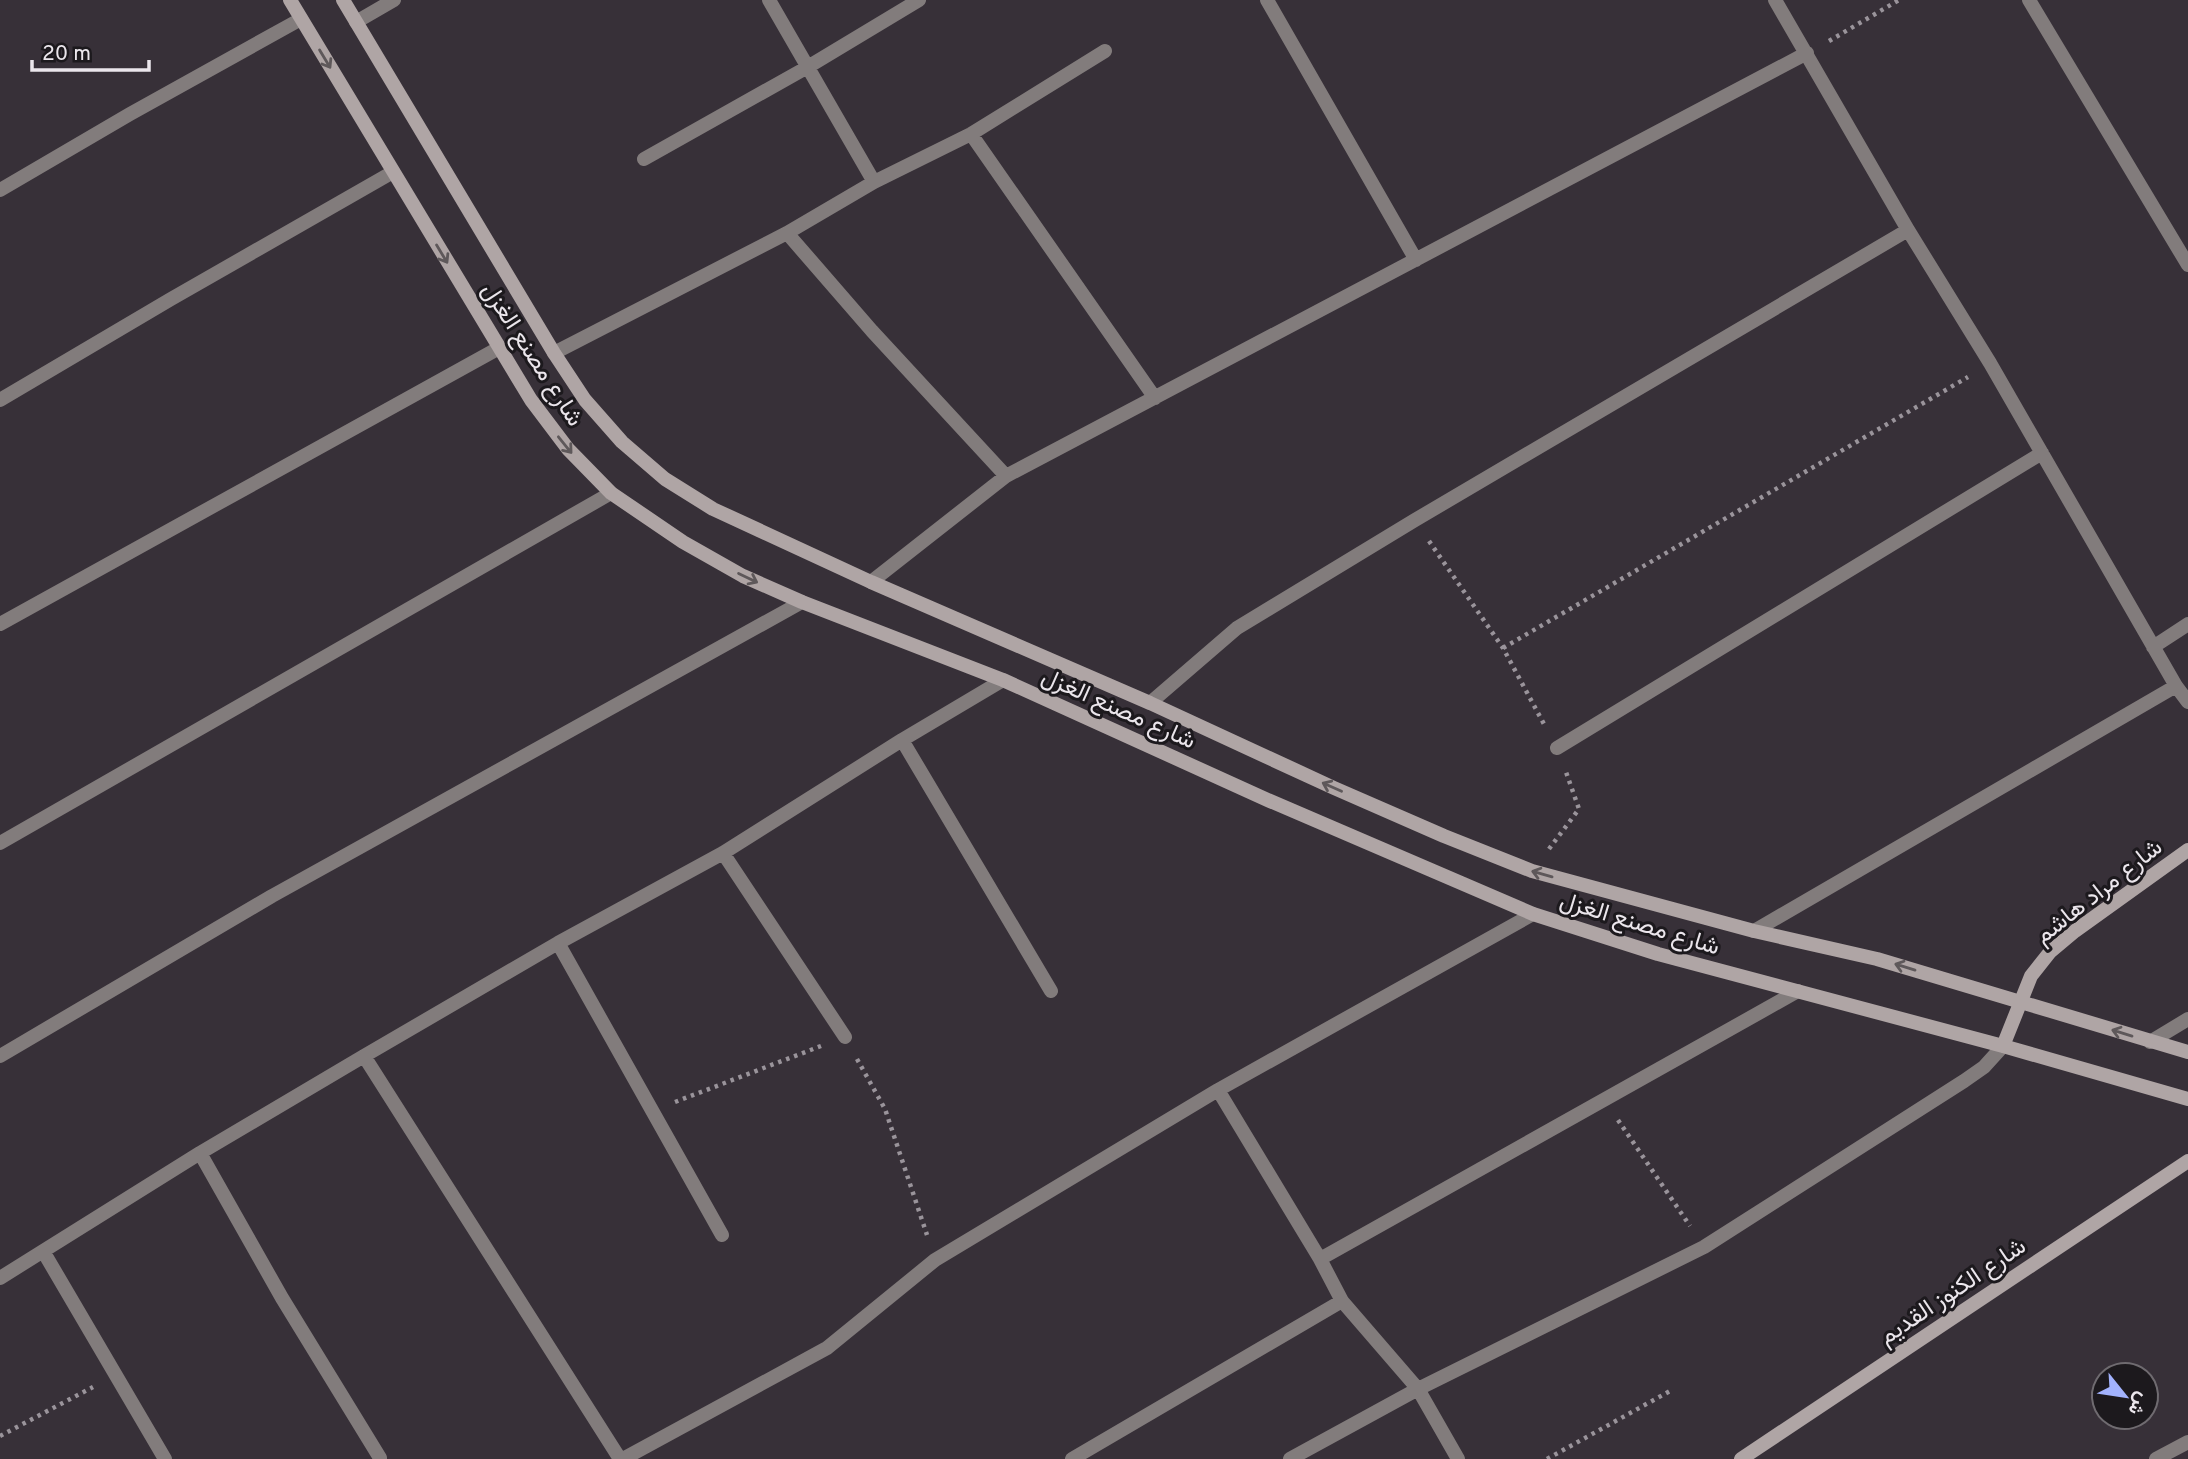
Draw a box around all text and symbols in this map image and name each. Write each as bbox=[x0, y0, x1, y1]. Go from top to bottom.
scale bar bbox=[32, 28, 149, 72]
text: 20 m bbox=[42, 41, 91, 68]
one-way arrow bbox=[318, 48, 332, 68]
one-way arrow bbox=[435, 243, 449, 263]
street label: شارع مصنع الغزل bbox=[474, 277, 589, 433]
one-way arrow bbox=[558, 435, 573, 453]
one-way arrow bbox=[737, 571, 758, 585]
street label: شارع مصنع الغزل bbox=[1036, 662, 1200, 757]
one-way arrow bbox=[1322, 780, 1343, 793]
street label: شارع مراد هاشم bbox=[2029, 833, 2169, 952]
one-way arrow bbox=[1531, 866, 1553, 879]
street label: شارع مصنع الغزل bbox=[1556, 886, 1723, 963]
one-way arrow bbox=[1894, 960, 1916, 973]
one-way arrow bbox=[2112, 1026, 2134, 1039]
street label: شارع الكنوز القديم bbox=[1874, 1232, 2032, 1353]
north arrow bbox=[2090, 1361, 2160, 1431]
text: ش bbox=[2122, 1388, 2154, 1420]

